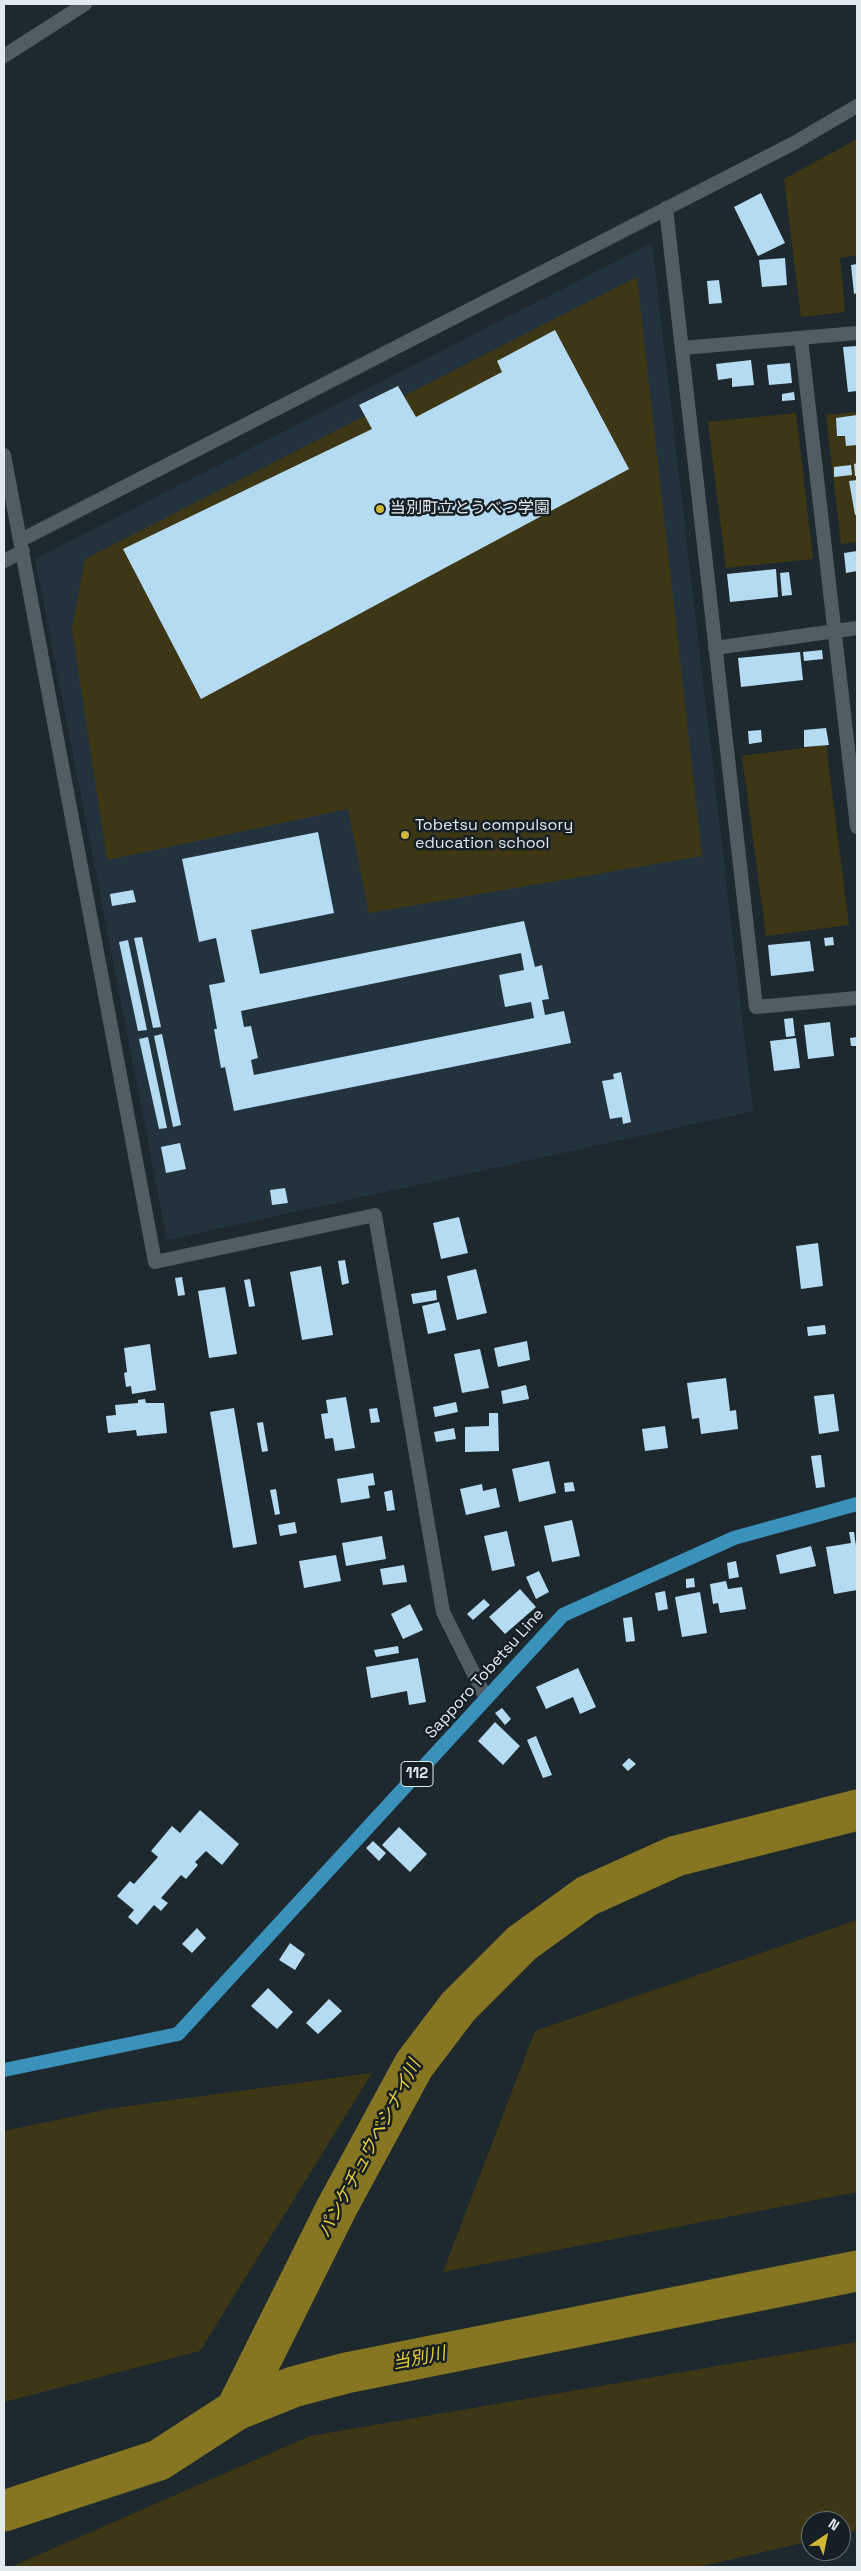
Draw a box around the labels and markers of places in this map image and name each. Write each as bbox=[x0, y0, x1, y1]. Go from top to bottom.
place label: 当別町立とうべつ学園 bbox=[390, 499, 550, 519]
marker: 当別町立とうべつ学園 bbox=[374, 503, 386, 515]
place label: Tobetsu compulsory education school bbox=[415, 816, 573, 854]
marker: Tobetsu compulsory education school bbox=[399, 829, 411, 841]

